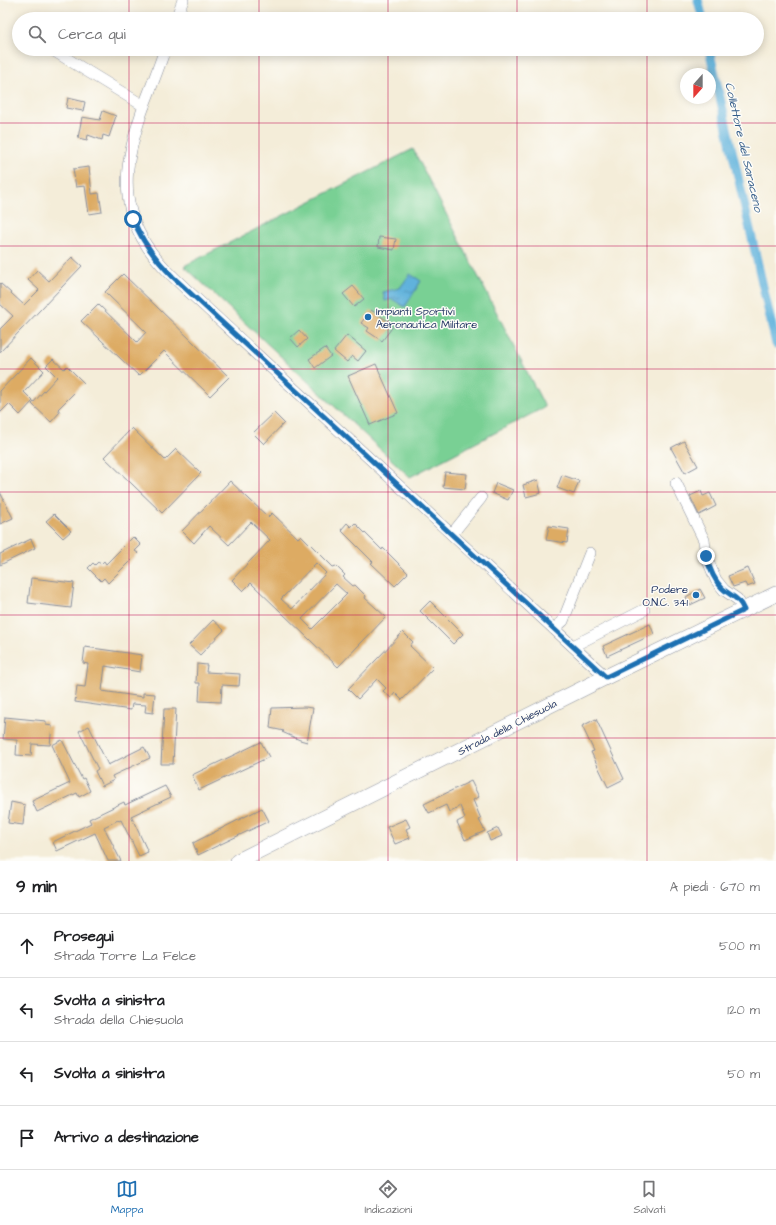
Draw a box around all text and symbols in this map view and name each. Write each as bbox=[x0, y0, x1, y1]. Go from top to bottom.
search box bbox=[12, 12, 764, 56]
icon: search bbox=[26, 23, 48, 45]
text: Cerca qui bbox=[58, 24, 126, 45]
north arrow bbox=[680, 68, 716, 104]
water label: Collettore del Saraceno bbox=[720, 81, 767, 215]
route start bbox=[124, 210, 142, 228]
place label: Impianti Sportivi Aeronautica Militare bbox=[376, 304, 477, 332]
marker: Impianti Sportivi Aeronautica Militare bbox=[363, 312, 373, 322]
route end bbox=[697, 547, 715, 565]
place label: Podere O.N.C. 341 bbox=[642, 582, 689, 610]
marker: Podere O.N.C. 341 bbox=[691, 590, 701, 600]
street label: Strada della Chiesuola bbox=[455, 696, 560, 759]
text: 9 min bbox=[16, 875, 57, 899]
text: A piedi · 670 m bbox=[670, 878, 760, 896]
text: Prosegui bbox=[54, 926, 114, 947]
icon: ahead bbox=[16, 935, 38, 957]
text: 500 m bbox=[719, 937, 760, 955]
text: Strada Torre La Felce bbox=[54, 947, 196, 965]
text: Svolta a sinistra bbox=[54, 990, 165, 1011]
icon: left bbox=[16, 999, 38, 1021]
text: 120 m bbox=[727, 1001, 760, 1019]
text: Strada della Chiesuola bbox=[54, 1011, 183, 1029]
icon: left bbox=[16, 1063, 38, 1085]
text: Svolta a sinistra bbox=[54, 1063, 165, 1084]
text: 50 m bbox=[727, 1065, 760, 1083]
icon: arrive bbox=[16, 1127, 38, 1149]
text: Arrivo a destinazione bbox=[54, 1127, 199, 1148]
tab: Mappa bbox=[111, 1178, 143, 1217]
tab: Indicazioni bbox=[365, 1178, 412, 1217]
tab: Salvati bbox=[633, 1178, 665, 1217]

